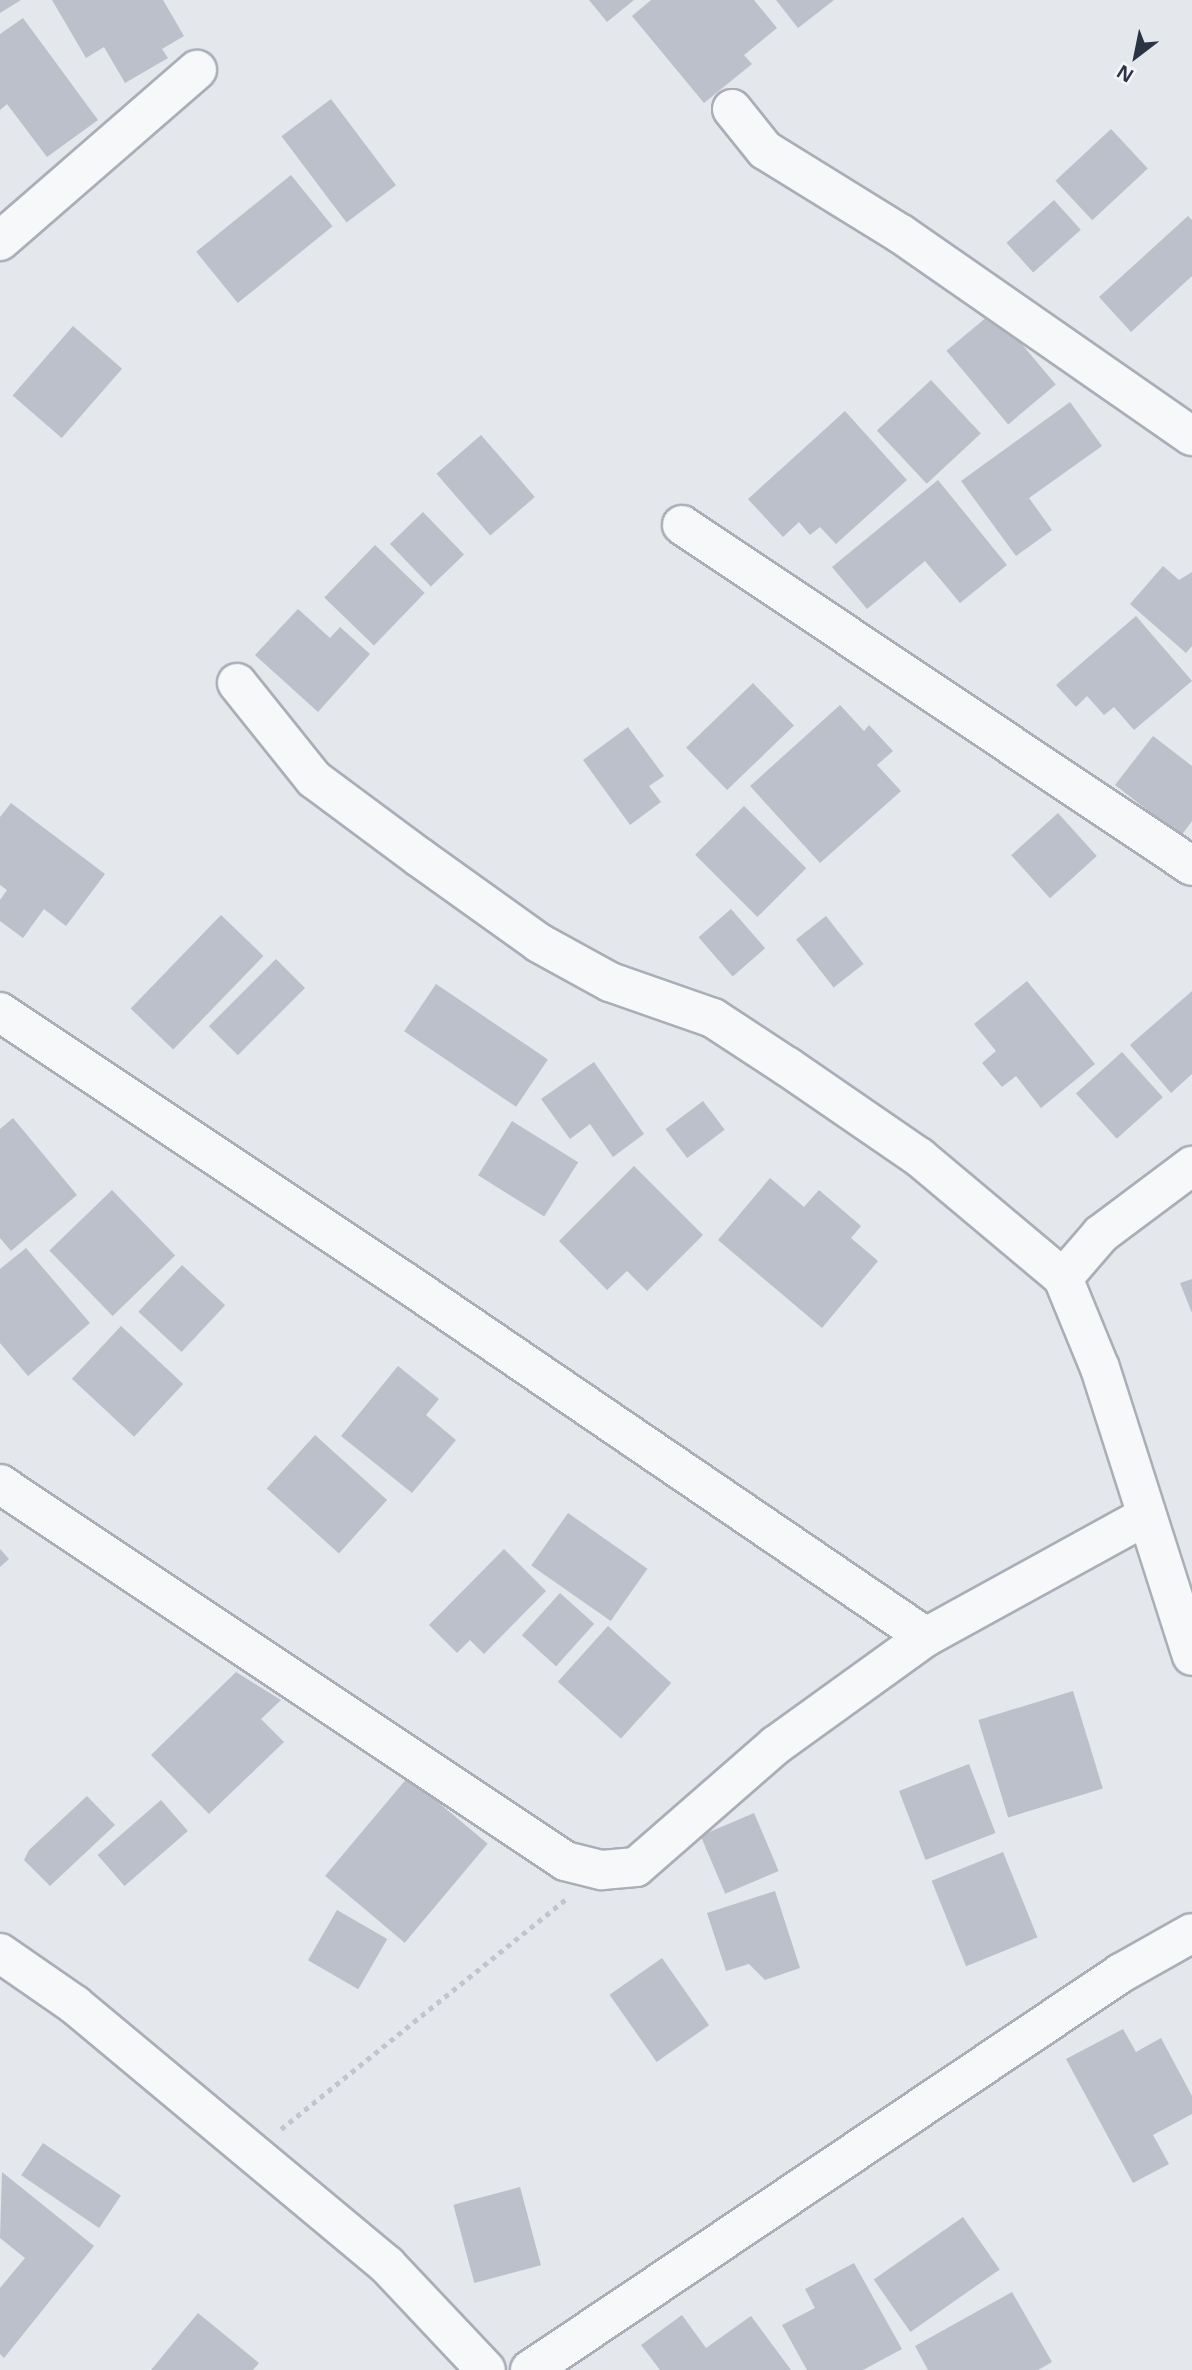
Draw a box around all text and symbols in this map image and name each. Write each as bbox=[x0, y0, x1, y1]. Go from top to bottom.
north arrow bbox=[1101, 21, 1171, 91]
text: N bbox=[1111, 59, 1138, 89]

